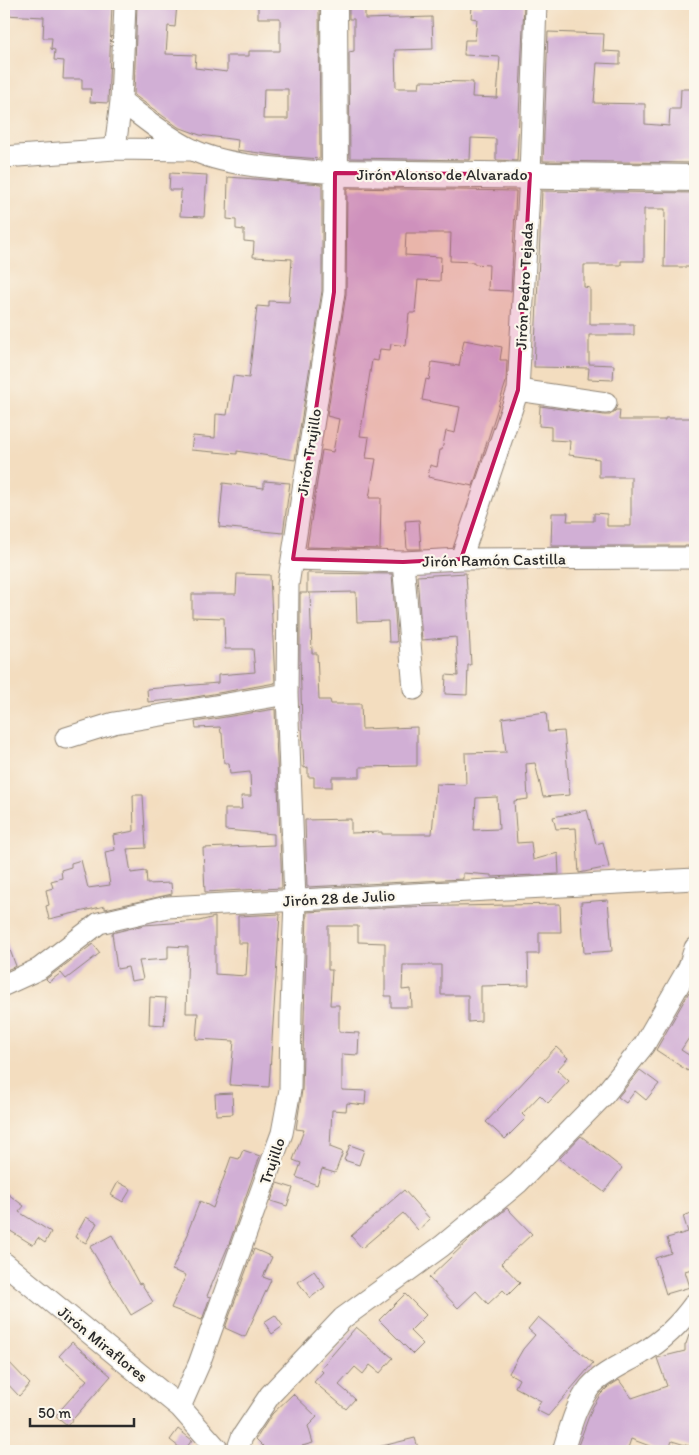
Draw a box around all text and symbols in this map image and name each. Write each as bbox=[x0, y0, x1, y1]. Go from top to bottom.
street label: Jirón Alonso de Alvarado bbox=[356, 165, 528, 184]
street label: Jirón Pedro Tejada bbox=[511, 221, 537, 350]
street label: Jirón Trujillo bbox=[293, 407, 325, 497]
street label: Jirón Ramón Castilla bbox=[422, 549, 566, 571]
street label: Jirón 28 de Julio bbox=[282, 886, 396, 910]
street label: Trujillo bbox=[255, 1135, 289, 1187]
street label: Jirón Miraflores bbox=[54, 1302, 152, 1386]
scale bar bbox=[30, 1395, 134, 1427]
text: 50 m bbox=[38, 1404, 71, 1422]

